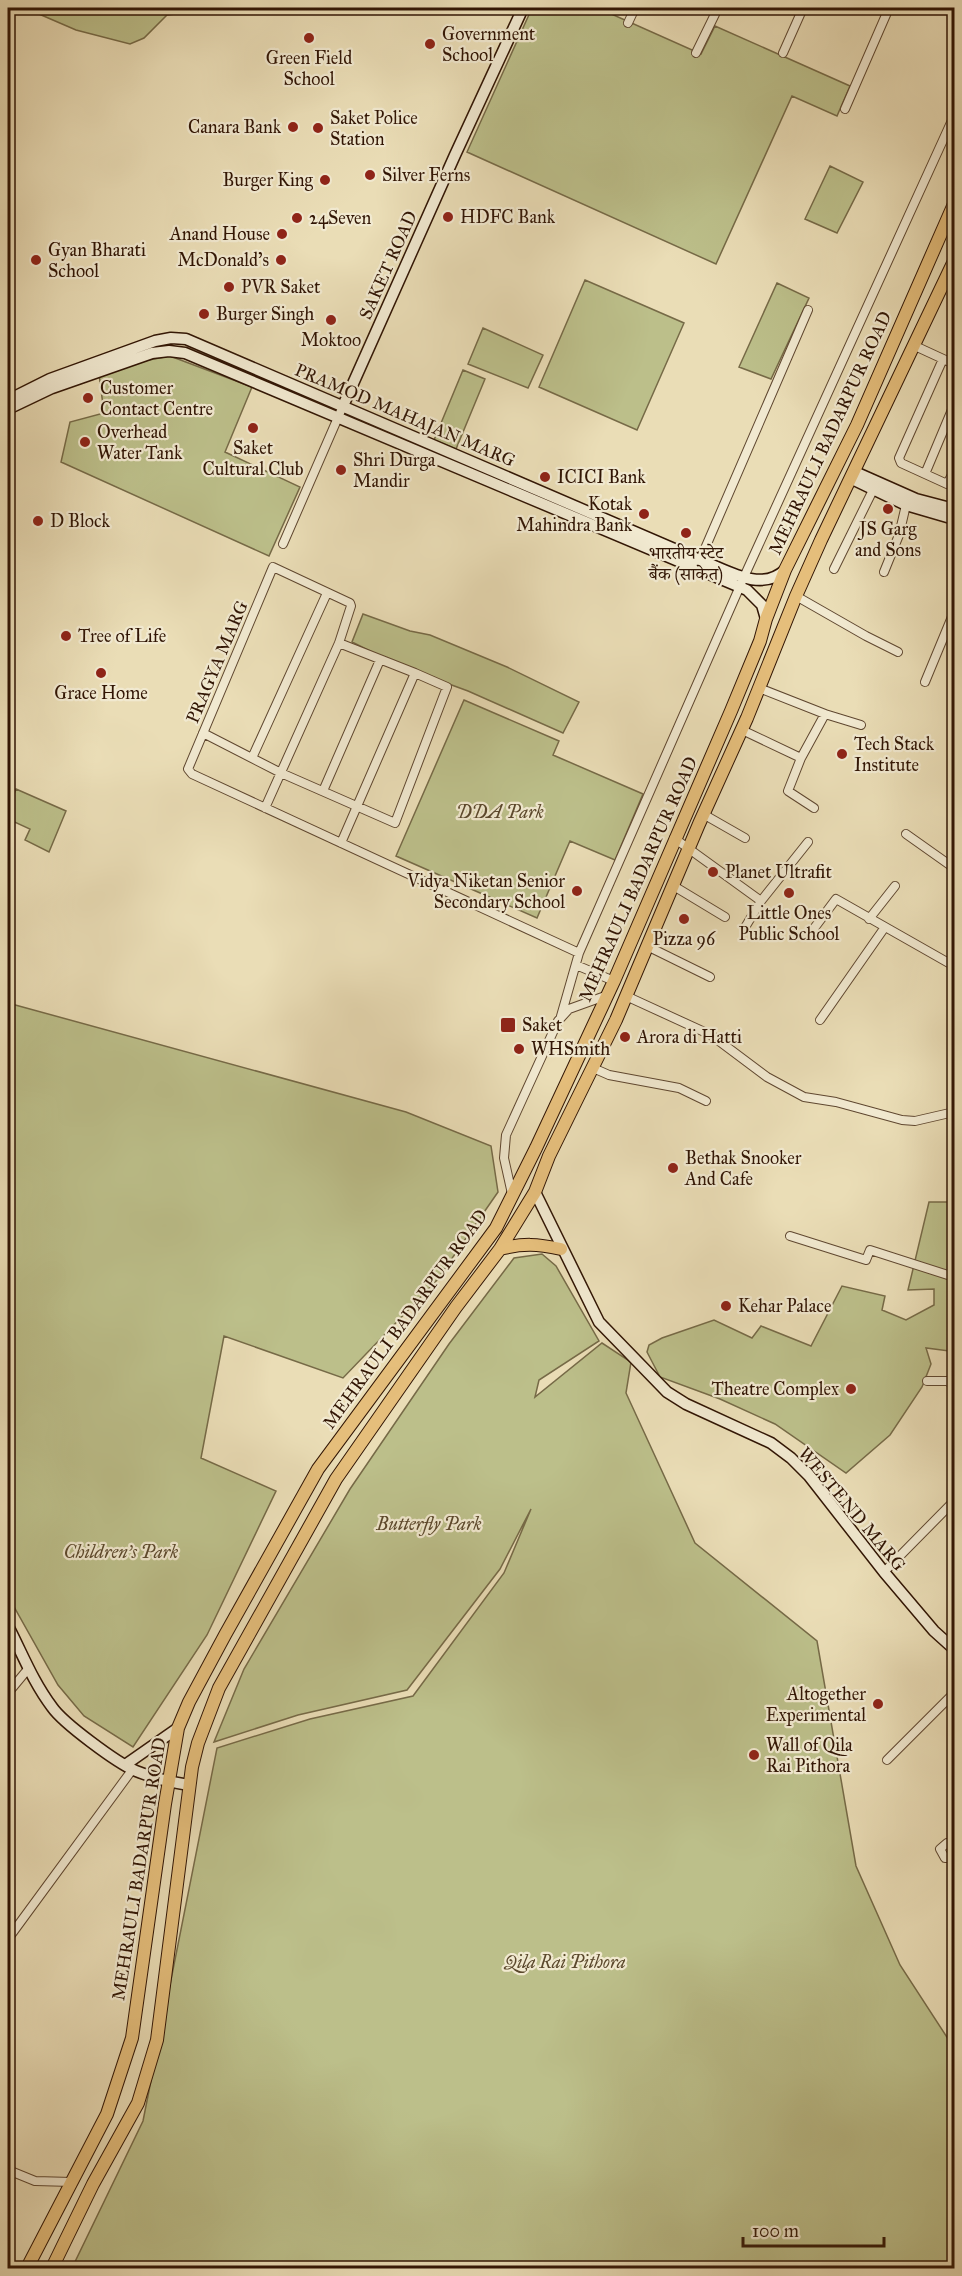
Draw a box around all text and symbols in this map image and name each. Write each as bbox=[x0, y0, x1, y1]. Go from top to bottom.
place label: Government School bbox=[442, 23, 536, 66]
marker: Green Field School bbox=[302, 31, 316, 45]
marker: Government School bbox=[423, 37, 437, 51]
place label: Green Field School bbox=[266, 47, 352, 90]
place label: Saket Police Station bbox=[330, 107, 418, 150]
place label: Canara Bank bbox=[188, 116, 282, 138]
marker: Canara Bank bbox=[286, 120, 300, 134]
marker: Saket Police Station bbox=[311, 121, 325, 135]
place label: Silver Ferns bbox=[382, 164, 470, 186]
marker: Silver Ferns bbox=[363, 168, 377, 182]
place label: Burger King bbox=[222, 169, 314, 192]
marker: Burger King bbox=[318, 173, 332, 187]
place label: HDFC Bank bbox=[460, 206, 556, 228]
place label: 24Seven bbox=[309, 207, 372, 229]
street label: SAKET ROAD bbox=[354, 207, 422, 323]
marker: HDFC Bank bbox=[441, 210, 455, 224]
marker: 24Seven bbox=[290, 211, 304, 225]
place label: Anand House bbox=[169, 223, 270, 245]
marker: Anand House bbox=[275, 227, 289, 241]
place label: Gyan Bharati School bbox=[48, 239, 146, 282]
place label: McDonald's bbox=[178, 249, 269, 271]
marker: Gyan Bharati School bbox=[29, 253, 43, 267]
marker: McDonald's bbox=[274, 253, 288, 267]
place label: PVR Saket bbox=[241, 276, 321, 298]
marker: PVR Saket bbox=[222, 280, 236, 294]
place label: Burger Singh bbox=[216, 303, 314, 326]
marker: Burger Singh bbox=[197, 307, 211, 321]
street label: MEHRAULI BADARPUR ROAD bbox=[764, 308, 896, 558]
marker: Moktoo bbox=[324, 313, 338, 327]
place label: Moktoo bbox=[301, 329, 361, 351]
street label: PRAMOD MAHAJAN MARG bbox=[291, 358, 519, 472]
place label: Customer Contact Centre bbox=[100, 377, 213, 420]
marker: Customer Contact Centre bbox=[81, 391, 95, 405]
place label: Overhead Water Tank bbox=[97, 421, 183, 464]
marker: Saket Cultural Club bbox=[246, 421, 260, 435]
marker: Overhead Water Tank bbox=[78, 435, 92, 449]
place label: Saket Cultural Club bbox=[202, 437, 304, 480]
place label: Shri Durga Mandir bbox=[353, 449, 436, 492]
marker: Shri Durga Mandir bbox=[334, 463, 348, 477]
place label: ICICI Bank bbox=[557, 466, 646, 488]
marker: ICICI Bank bbox=[538, 470, 552, 484]
place label: Kotak Mahindra Bank bbox=[516, 493, 633, 536]
marker: JS Garg and Sons bbox=[881, 502, 895, 516]
marker: Kotak Mahindra Bank bbox=[637, 507, 651, 521]
place label: D Block bbox=[50, 510, 111, 532]
marker: D Block bbox=[31, 514, 45, 528]
place label: JS Garg and Sons bbox=[855, 518, 921, 561]
marker: भारतीय स्टेट बैंक (साकेत) bbox=[679, 526, 693, 540]
place label: भारतीय स्टेट बैंक (साकेत) bbox=[648, 542, 725, 586]
street label: PRAGYA MARG bbox=[181, 597, 253, 727]
place label: Tree of Life bbox=[78, 625, 166, 647]
marker: Tree of Life bbox=[59, 629, 73, 643]
marker: Grace Home bbox=[94, 666, 108, 680]
place label: Grace Home bbox=[54, 682, 148, 704]
place label: Tech Stack Institute bbox=[854, 733, 935, 776]
marker: Tech Stack Institute bbox=[835, 747, 849, 761]
street label: MEHRAULI BADARPUR ROAD bbox=[574, 753, 702, 1005]
park label: DDA Park bbox=[456, 801, 544, 823]
place label: Planet Ultrafit bbox=[725, 861, 832, 883]
marker: Planet Ultrafit bbox=[706, 865, 720, 879]
place label: Vidya Niketan Senior Secondary School bbox=[406, 870, 565, 913]
marker: Vidya Niketan Senior Secondary School bbox=[570, 884, 584, 898]
marker: Little Ones Public School bbox=[782, 886, 796, 900]
place label: Little Ones Public School bbox=[739, 902, 840, 945]
marker: Pizza 96 bbox=[677, 912, 691, 926]
place label: Pizza 96 bbox=[653, 928, 716, 950]
place label: Saket bbox=[522, 1014, 563, 1036]
marker: Saket bbox=[499, 1016, 517, 1034]
place label: Arora di Hatti bbox=[636, 1026, 742, 1048]
marker: Arora di Hatti bbox=[618, 1030, 632, 1044]
place label: WHSmith bbox=[531, 1038, 610, 1060]
marker: WHSmith bbox=[512, 1042, 526, 1056]
place label: Bethak Snooker And Cafe bbox=[684, 1147, 802, 1190]
marker: Bethak Snooker And Cafe bbox=[666, 1161, 680, 1175]
street label: MEHRAULI BADARPUR ROAD bbox=[318, 1205, 492, 1433]
place label: Kehar Palace bbox=[738, 1295, 831, 1317]
marker: Kehar Palace bbox=[719, 1299, 733, 1313]
place label: Theatre Complex bbox=[712, 1378, 839, 1400]
marker: Theatre Complex bbox=[844, 1382, 858, 1396]
street label: WESTEND MARG bbox=[794, 1443, 910, 1575]
park label: Butterfly Park bbox=[376, 1513, 481, 1536]
park label: Children's Park bbox=[64, 1541, 178, 1563]
place label: Altogether Experimental bbox=[766, 1683, 866, 1726]
marker: Altogether Experimental bbox=[871, 1697, 885, 1711]
place label: Wall of Qila Rai Pithora bbox=[766, 1734, 853, 1777]
street label: MEHRAULI BADARPUR ROAD bbox=[107, 1736, 171, 2002]
marker: Wall of Qila Rai Pithora bbox=[747, 1748, 761, 1762]
park label: Qila Rai Pithora bbox=[503, 1951, 626, 1973]
scale bar bbox=[743, 2210, 884, 2248]
text: 100 m bbox=[752, 2220, 799, 2242]

